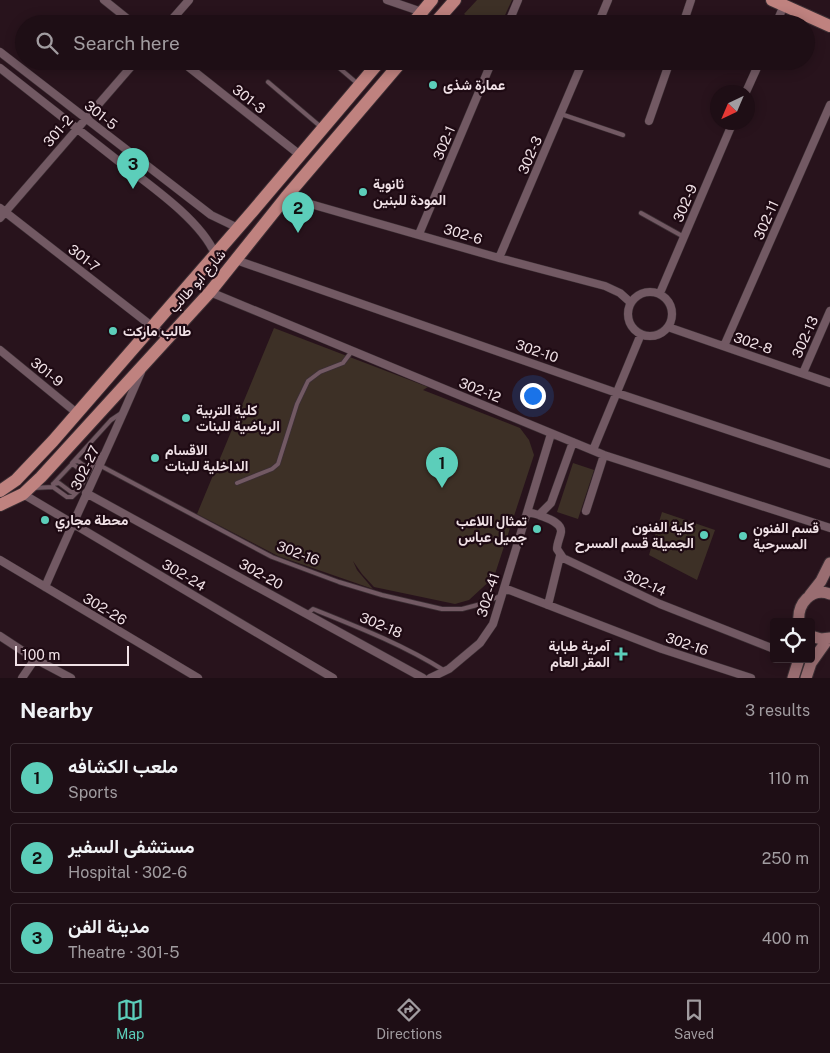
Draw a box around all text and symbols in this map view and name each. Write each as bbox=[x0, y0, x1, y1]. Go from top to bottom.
search box bbox=[15, 15, 815, 70]
icon: search bbox=[33, 29, 61, 57]
text: Search here bbox=[73, 32, 180, 54]
place label: عمارة شذى bbox=[443, 77, 505, 94]
marker: عمارة شذى bbox=[427, 79, 439, 91]
street label: 301-3 bbox=[229, 81, 269, 117]
north arrow bbox=[710, 85, 755, 130]
street label: 301-5 bbox=[81, 97, 121, 133]
street label: 301-2 bbox=[40, 112, 76, 150]
street label: 302-1 bbox=[430, 123, 458, 163]
street label: 302-3 bbox=[515, 133, 545, 176]
pin: 3 bbox=[117, 148, 149, 189]
place label: ثانوية المودة للبنين bbox=[373, 176, 446, 209]
street label: 302-9 bbox=[670, 181, 700, 224]
marker: ثانوية المودة للبنين bbox=[357, 186, 369, 198]
pin: 2 bbox=[282, 192, 314, 233]
street label: 302-11 bbox=[750, 198, 782, 242]
street label: 302-6 bbox=[442, 221, 485, 248]
street label: 301-7 bbox=[65, 241, 103, 275]
street label: شارع ابو طالب bbox=[165, 246, 231, 318]
street label: 302-13 bbox=[789, 313, 821, 361]
place label: طالب ماركت bbox=[123, 323, 191, 340]
marker: طالب ماركت bbox=[107, 325, 119, 337]
street label: 302-8 bbox=[731, 329, 775, 357]
street label: 302-10 bbox=[514, 336, 560, 366]
street label: 301-9 bbox=[28, 354, 67, 390]
street label: 302-12 bbox=[457, 374, 503, 406]
your location bbox=[520, 383, 546, 409]
place label: كلية التربية الرياضية للبنات bbox=[196, 402, 280, 435]
marker: كلية التربية الرياضية للبنات bbox=[180, 412, 192, 424]
place label: الاقسام الداخلية للبنات bbox=[165, 442, 248, 475]
street label: 302-27 bbox=[67, 443, 103, 493]
pin: 1 bbox=[426, 447, 458, 488]
marker: الاقسام الداخلية للبنات bbox=[149, 452, 161, 464]
place label: محطة مجاري bbox=[55, 512, 129, 532]
place label: تمثال اللاعب جميل عباس bbox=[456, 513, 528, 546]
marker: محطة مجاري bbox=[39, 514, 51, 526]
place label: كلية الفنون الجميلة قسم المسرح bbox=[575, 519, 694, 553]
place label: قسم الفنون المسرحية bbox=[753, 520, 819, 553]
marker: تمثال اللاعب جميل عباس bbox=[531, 523, 543, 535]
marker: كلية الفنون الجميلة قسم المسرح bbox=[698, 529, 710, 541]
marker: قسم الفنون المسرحية bbox=[737, 530, 749, 542]
street label: 302-16 bbox=[274, 538, 322, 569]
street label: 302-20 bbox=[236, 555, 286, 593]
street label: 302-24 bbox=[159, 556, 209, 594]
street label: 302-14 bbox=[621, 567, 669, 599]
street label: 302-41 bbox=[473, 571, 503, 619]
street label: 302-26 bbox=[80, 590, 130, 628]
street label: 302-18 bbox=[357, 609, 405, 641]
map controls bbox=[770, 618, 815, 663]
button: locate bbox=[770, 618, 815, 663]
street label: 302-16 bbox=[663, 629, 711, 659]
place label: آمرية طبابة المقر العام bbox=[548, 638, 611, 671]
scale bar bbox=[15, 643, 129, 666]
text: 100 m bbox=[22, 647, 60, 663]
marker: آمرية طبابة المقر العام bbox=[614, 647, 628, 661]
text: Nearby bbox=[20, 698, 93, 723]
text: 3 results bbox=[745, 701, 810, 720]
text: ملعب الكشافه bbox=[68, 755, 178, 777]
text: 1 bbox=[34, 769, 40, 788]
text: 110 m bbox=[768, 769, 809, 788]
text: Sports bbox=[68, 783, 118, 802]
text: مستشفى السفير bbox=[68, 835, 195, 857]
text: 2 bbox=[32, 849, 42, 868]
text: 250 m bbox=[762, 849, 809, 868]
text: Hospital · 302-6 bbox=[68, 863, 187, 882]
text: مدينة الفن bbox=[68, 915, 150, 937]
text: 3 bbox=[32, 929, 42, 948]
text: 400 m bbox=[762, 929, 809, 948]
text: Theatre · 301-5 bbox=[68, 943, 179, 962]
tab: Map bbox=[116, 996, 144, 1042]
tab: Directions bbox=[376, 996, 442, 1042]
tab: Saved bbox=[674, 996, 714, 1042]

